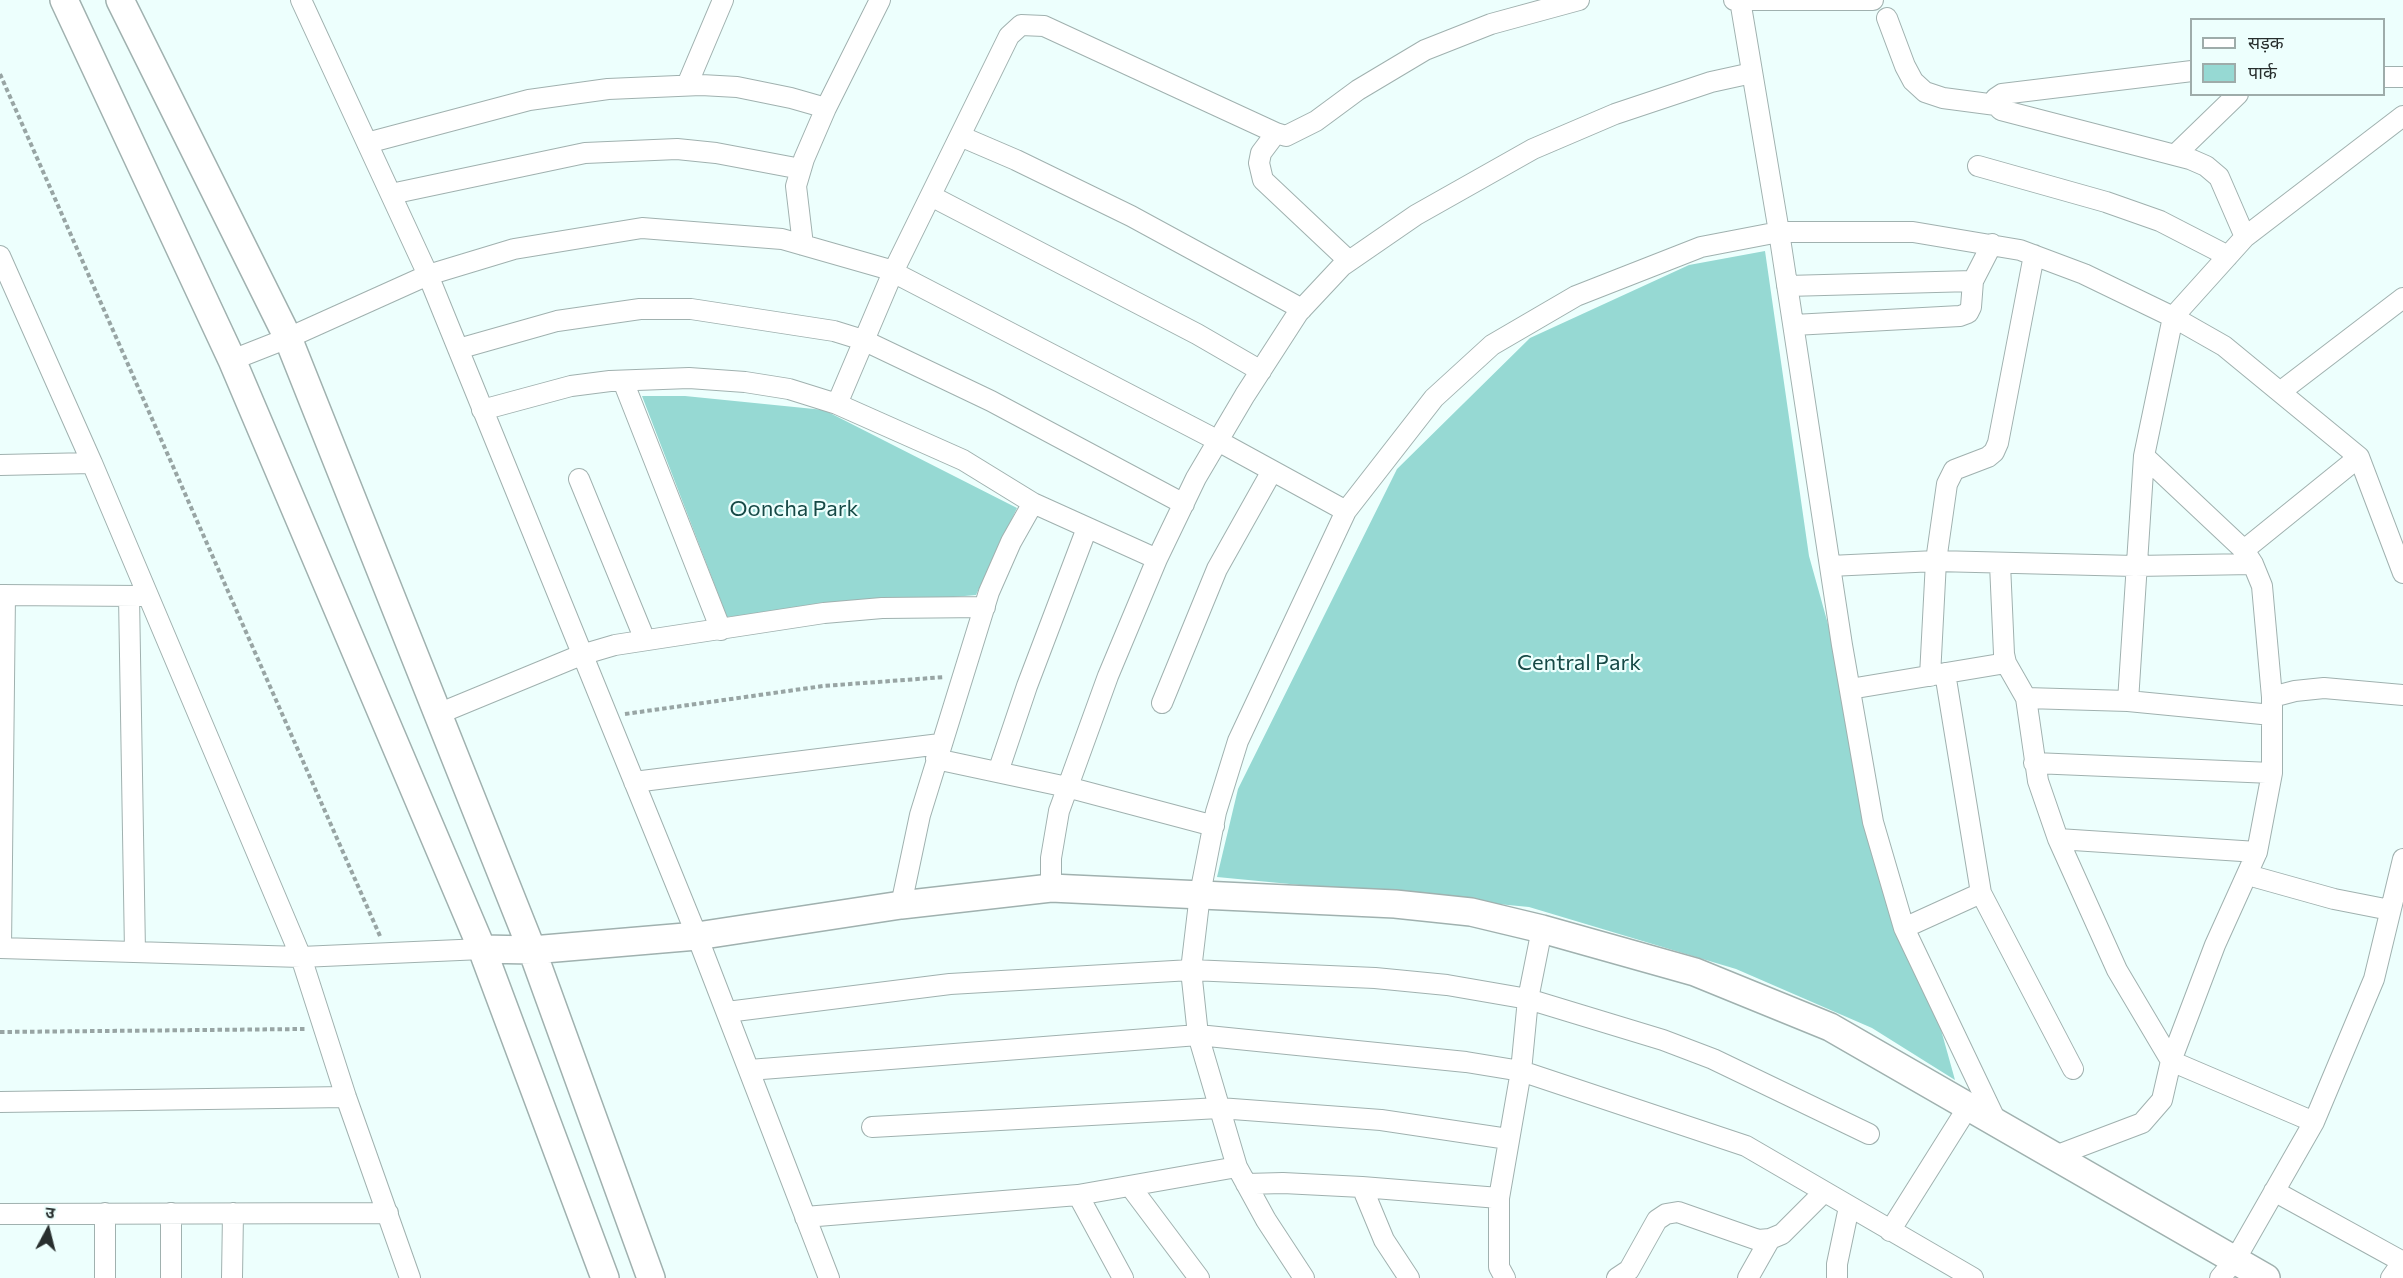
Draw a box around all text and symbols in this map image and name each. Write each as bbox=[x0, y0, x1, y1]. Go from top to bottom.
legend bbox=[2190, 18, 2385, 96]
text: सड़क bbox=[2248, 31, 2284, 53]
text: पार्क bbox=[2248, 61, 2277, 83]
park label: Ooncha Park bbox=[730, 496, 858, 522]
park label: Central Park bbox=[1517, 650, 1641, 676]
north arrow bbox=[18, 1200, 78, 1260]
text: उ bbox=[44, 1202, 56, 1222]

